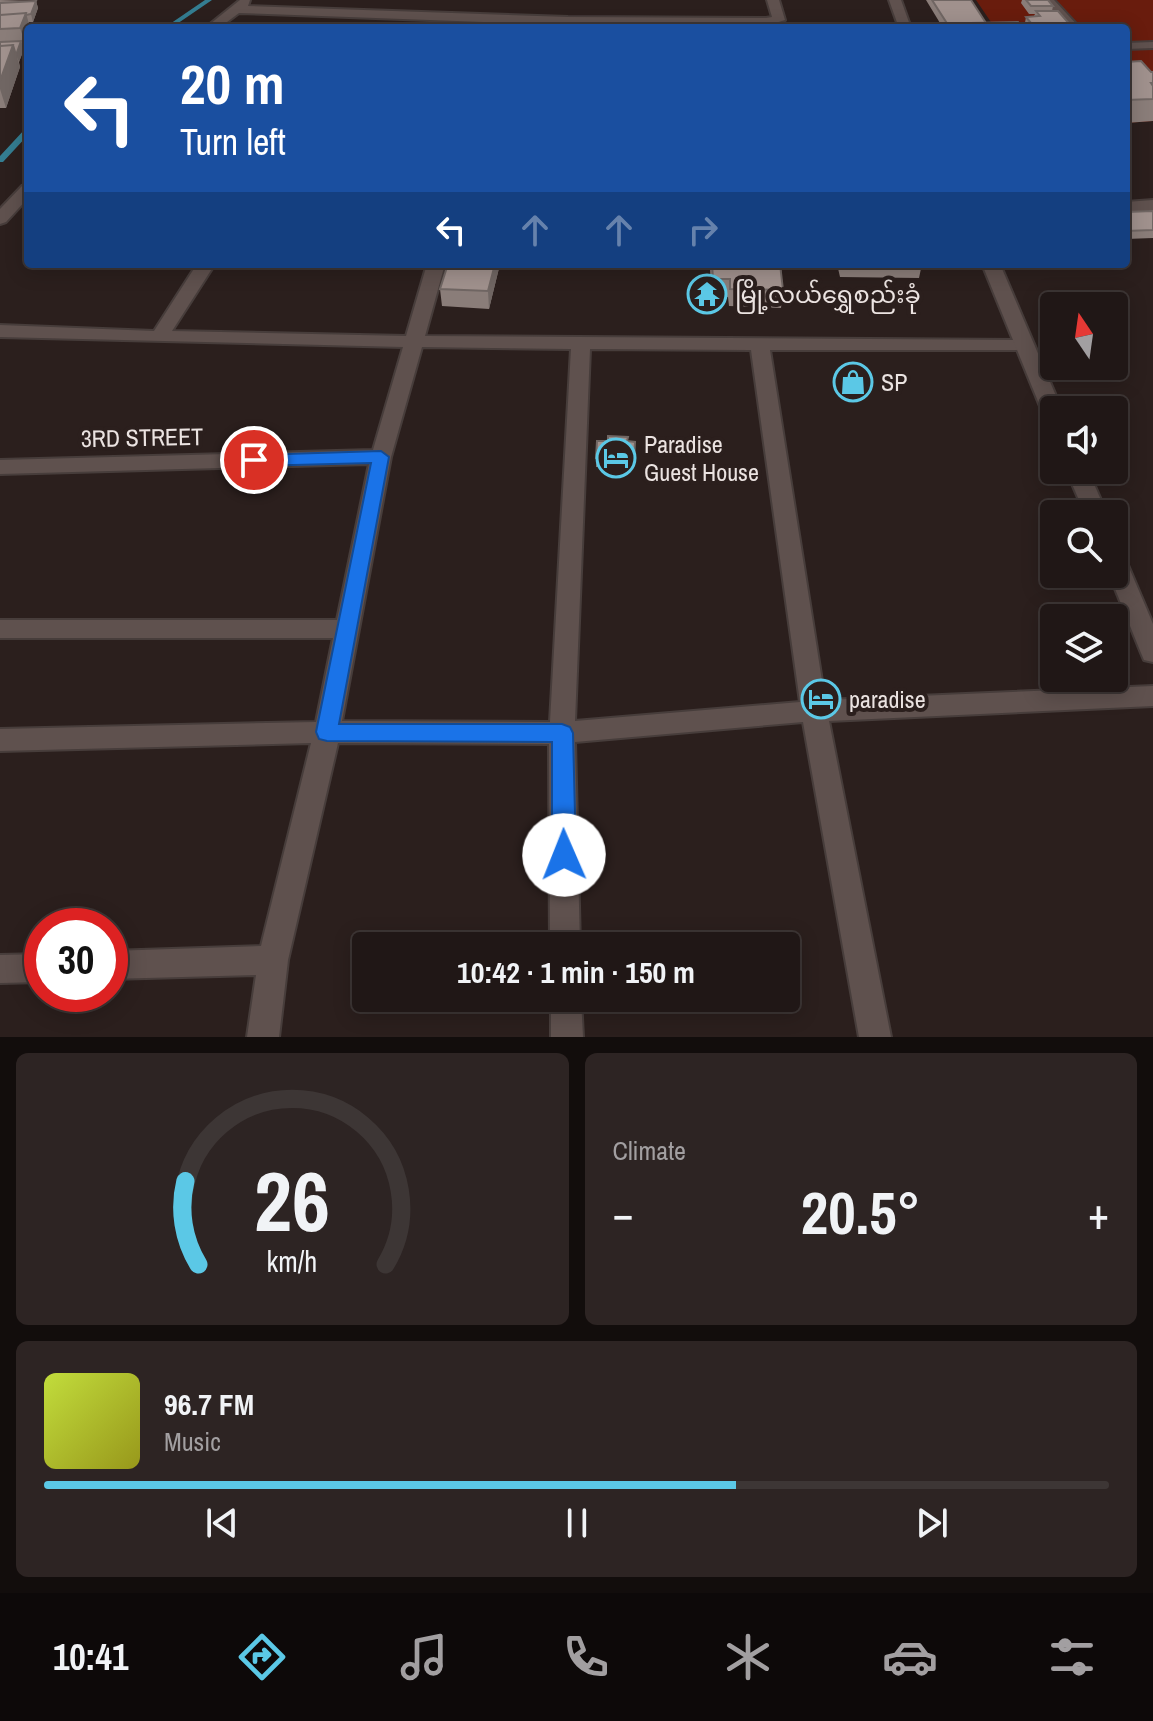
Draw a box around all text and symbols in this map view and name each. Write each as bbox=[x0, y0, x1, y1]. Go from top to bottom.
text: 20 m bbox=[180, 46, 285, 121]
icon: left bbox=[48, 56, 152, 160]
text: Turn left bbox=[180, 118, 286, 166]
icon: left bbox=[429, 208, 473, 252]
icon: ahead bbox=[513, 208, 557, 252]
icon: ahead bbox=[597, 208, 641, 252]
icon: right bbox=[681, 208, 725, 252]
temple icon: မြို့လယ်ရွှေစည်းခုံ bbox=[686, 273, 728, 315]
place label: မြို့လယ်ရွှေစည်းခုံ bbox=[735, 278, 921, 314]
north arrow bbox=[1040, 292, 1128, 380]
map controls bbox=[1040, 292, 1128, 692]
shop icon: SP bbox=[832, 361, 874, 403]
place label: SP bbox=[881, 366, 907, 398]
button: sound bbox=[1040, 396, 1128, 484]
street label: 3RD STREET bbox=[80, 420, 204, 454]
pin bbox=[220, 426, 288, 494]
place label: Paradise Guest House bbox=[644, 428, 759, 488]
hotel icon: Paradise Guest House bbox=[595, 437, 637, 479]
icon: arrive bbox=[232, 438, 276, 482]
button: search bbox=[1040, 500, 1128, 588]
button: layers bbox=[1040, 604, 1128, 692]
hotel icon: paradise bbox=[800, 678, 842, 720]
place label: paradise bbox=[849, 683, 926, 715]
position arrow bbox=[522, 813, 606, 897]
speed limit sign: 30 bbox=[24, 908, 128, 1012]
text: 10:42 · 1 min · 150 m bbox=[457, 952, 695, 992]
text: Climate bbox=[613, 1133, 686, 1168]
text: 26 bbox=[254, 1145, 330, 1257]
text: 20.5° bbox=[801, 1172, 921, 1253]
text: − bbox=[613, 1183, 634, 1243]
text: + bbox=[1088, 1183, 1109, 1243]
text: km/h bbox=[267, 1242, 318, 1281]
text: 96.7 FM bbox=[164, 1384, 254, 1424]
text: Music bbox=[164, 1424, 221, 1459]
icon: previous bbox=[200, 1501, 244, 1545]
icon: pause bbox=[555, 1501, 599, 1545]
icon: next bbox=[910, 1501, 954, 1545]
icon: directions bbox=[234, 1629, 290, 1685]
icon: music bbox=[396, 1629, 452, 1685]
icon: phone bbox=[558, 1629, 614, 1685]
icon: climate bbox=[720, 1629, 776, 1685]
icon: car bbox=[882, 1629, 938, 1685]
icon: filters bbox=[1044, 1629, 1100, 1685]
text: 10:41 bbox=[53, 1633, 128, 1681]

